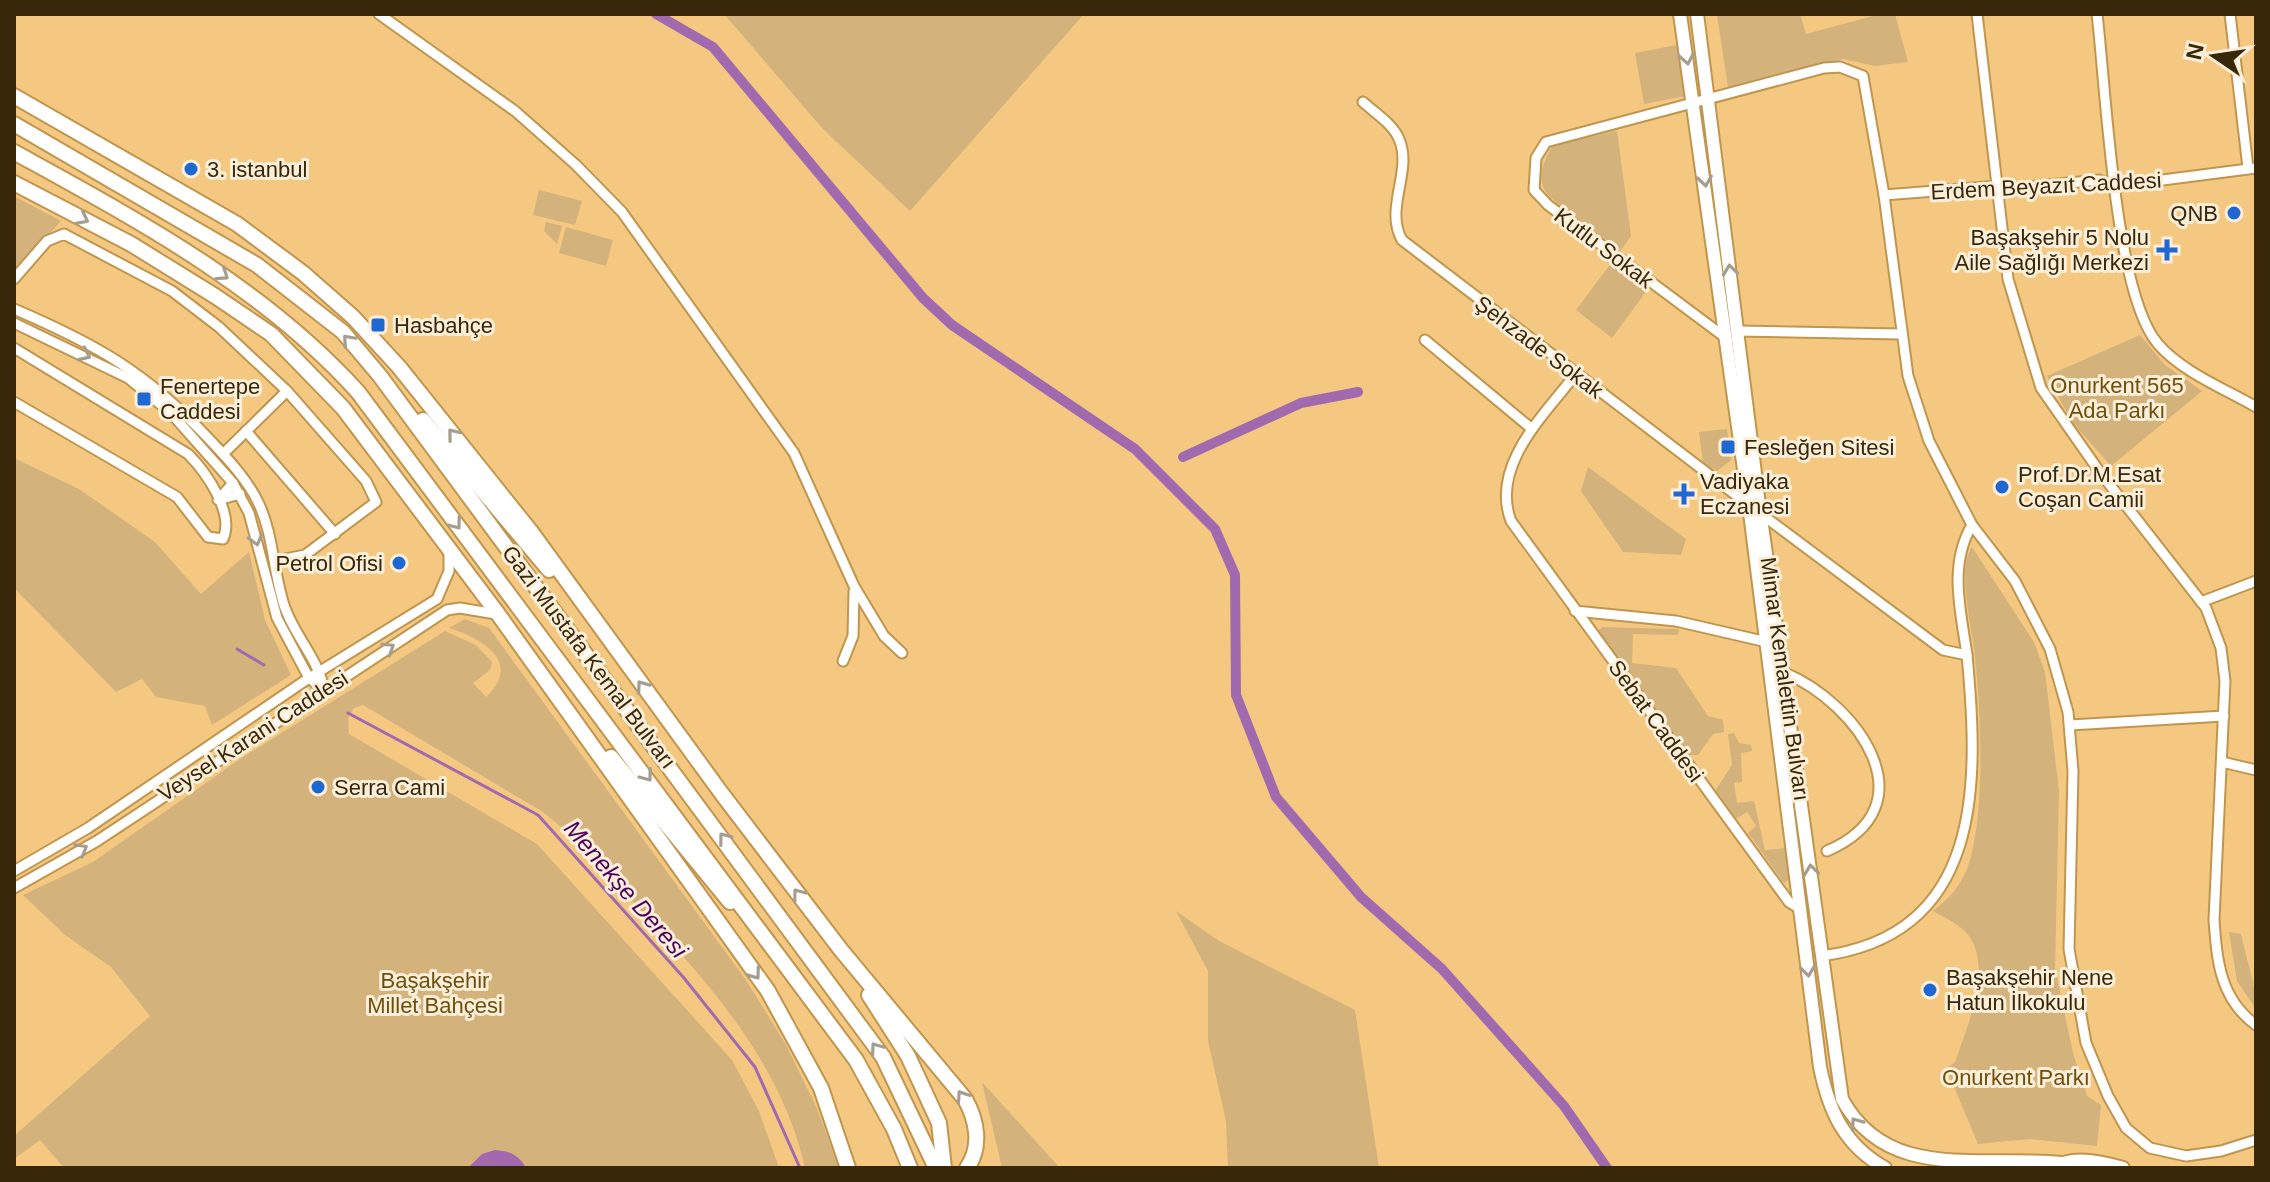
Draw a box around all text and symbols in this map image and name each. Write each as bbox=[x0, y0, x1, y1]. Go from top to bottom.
north arrow bbox=[2174, 16, 2254, 96]
text: N bbox=[2181, 41, 2209, 62]
one-way arrow bbox=[1677, 52, 1694, 66]
place label: 3. istanbul bbox=[207, 157, 307, 182]
marker: 3. istanbul bbox=[182, 160, 200, 178]
street label: Erdem Beyazıt Caddesi bbox=[1930, 167, 2162, 205]
one-way arrow bbox=[1696, 174, 1713, 188]
place label: QNB bbox=[2170, 201, 2218, 226]
street label: Kutlu Sokak bbox=[1550, 203, 1659, 294]
marker: QNB bbox=[2225, 204, 2243, 222]
one-way arrow bbox=[75, 210, 90, 225]
place label: Başakşehir 5 Nolu Aile Sağlığı Merkezi bbox=[1955, 225, 2149, 275]
marker: Başakşehir 5 Nolu Aile Sağlığı Merkezi bbox=[2156, 239, 2178, 261]
one-way arrow bbox=[1721, 264, 1738, 277]
one-way arrow bbox=[214, 265, 229, 280]
street label: Şehzade Sokak bbox=[1470, 291, 1609, 404]
place label: Hasbahçe bbox=[394, 313, 493, 338]
marker: Hasbahçe bbox=[369, 316, 387, 334]
one-way arrow bbox=[344, 334, 358, 349]
one-way arrow bbox=[77, 345, 91, 361]
park label: Onurkent 565 Ada Parkı bbox=[2050, 373, 2184, 423]
place label: Fenertepe Caddesi bbox=[160, 374, 260, 424]
marker: Fenertepe Caddesi bbox=[135, 390, 153, 408]
one-way arrow bbox=[448, 428, 462, 443]
place label: Fesleğen Sitesi bbox=[1744, 435, 1894, 460]
marker: Fesleğen Sitesi bbox=[1719, 438, 1737, 456]
place label: Prof.Dr.M.Esat Coşan Camii bbox=[2018, 462, 2161, 512]
place label: Vadiyaka Eczanesi bbox=[1700, 469, 1790, 519]
marker: Prof.Dr.M.Esat Coşan Camii bbox=[1993, 478, 2011, 496]
marker: Vadiyaka Eczanesi bbox=[1675, 485, 1693, 503]
one-way arrow bbox=[447, 515, 461, 530]
one-way arrow bbox=[246, 533, 263, 547]
street label: Gazi Mustafa Kemal Bulvarı bbox=[497, 541, 681, 773]
place label: Petrol Ofisi bbox=[275, 551, 383, 576]
marker: Petrol Ofisi bbox=[390, 554, 408, 572]
street label: Mimar Kemalettin Bulvarı bbox=[1756, 556, 1814, 802]
one-way arrow bbox=[381, 642, 395, 657]
street label: Sebat Caddesi bbox=[1603, 655, 1709, 787]
street label: Veysel Karani Caddesi bbox=[153, 665, 353, 807]
one-way arrow bbox=[638, 680, 652, 695]
one-way arrow bbox=[637, 767, 652, 782]
place label: Serra Cami bbox=[334, 775, 445, 800]
marker: Serra Cami bbox=[309, 778, 327, 796]
water label: Menekşe Deresi bbox=[559, 815, 694, 964]
one-way arrow bbox=[719, 832, 733, 847]
one-way arrow bbox=[73, 843, 88, 859]
one-way arrow bbox=[1802, 863, 1819, 876]
one-way arrow bbox=[794, 888, 808, 903]
one-way arrow bbox=[1799, 964, 1816, 978]
one-way arrow bbox=[745, 965, 760, 980]
place label: Başakşehir Nene Hatun İlkokulu bbox=[1946, 965, 2114, 1015]
park label: Başakşehir Millet Bahçesi bbox=[367, 968, 503, 1018]
marker: Başakşehir Nene Hatun İlkokulu bbox=[1921, 981, 1939, 999]
one-way arrow bbox=[871, 1043, 886, 1057]
park label: Onurkent Parkı bbox=[1942, 1065, 2090, 1090]
one-way arrow bbox=[957, 1090, 972, 1104]
one-way arrow bbox=[1852, 1118, 1866, 1132]

